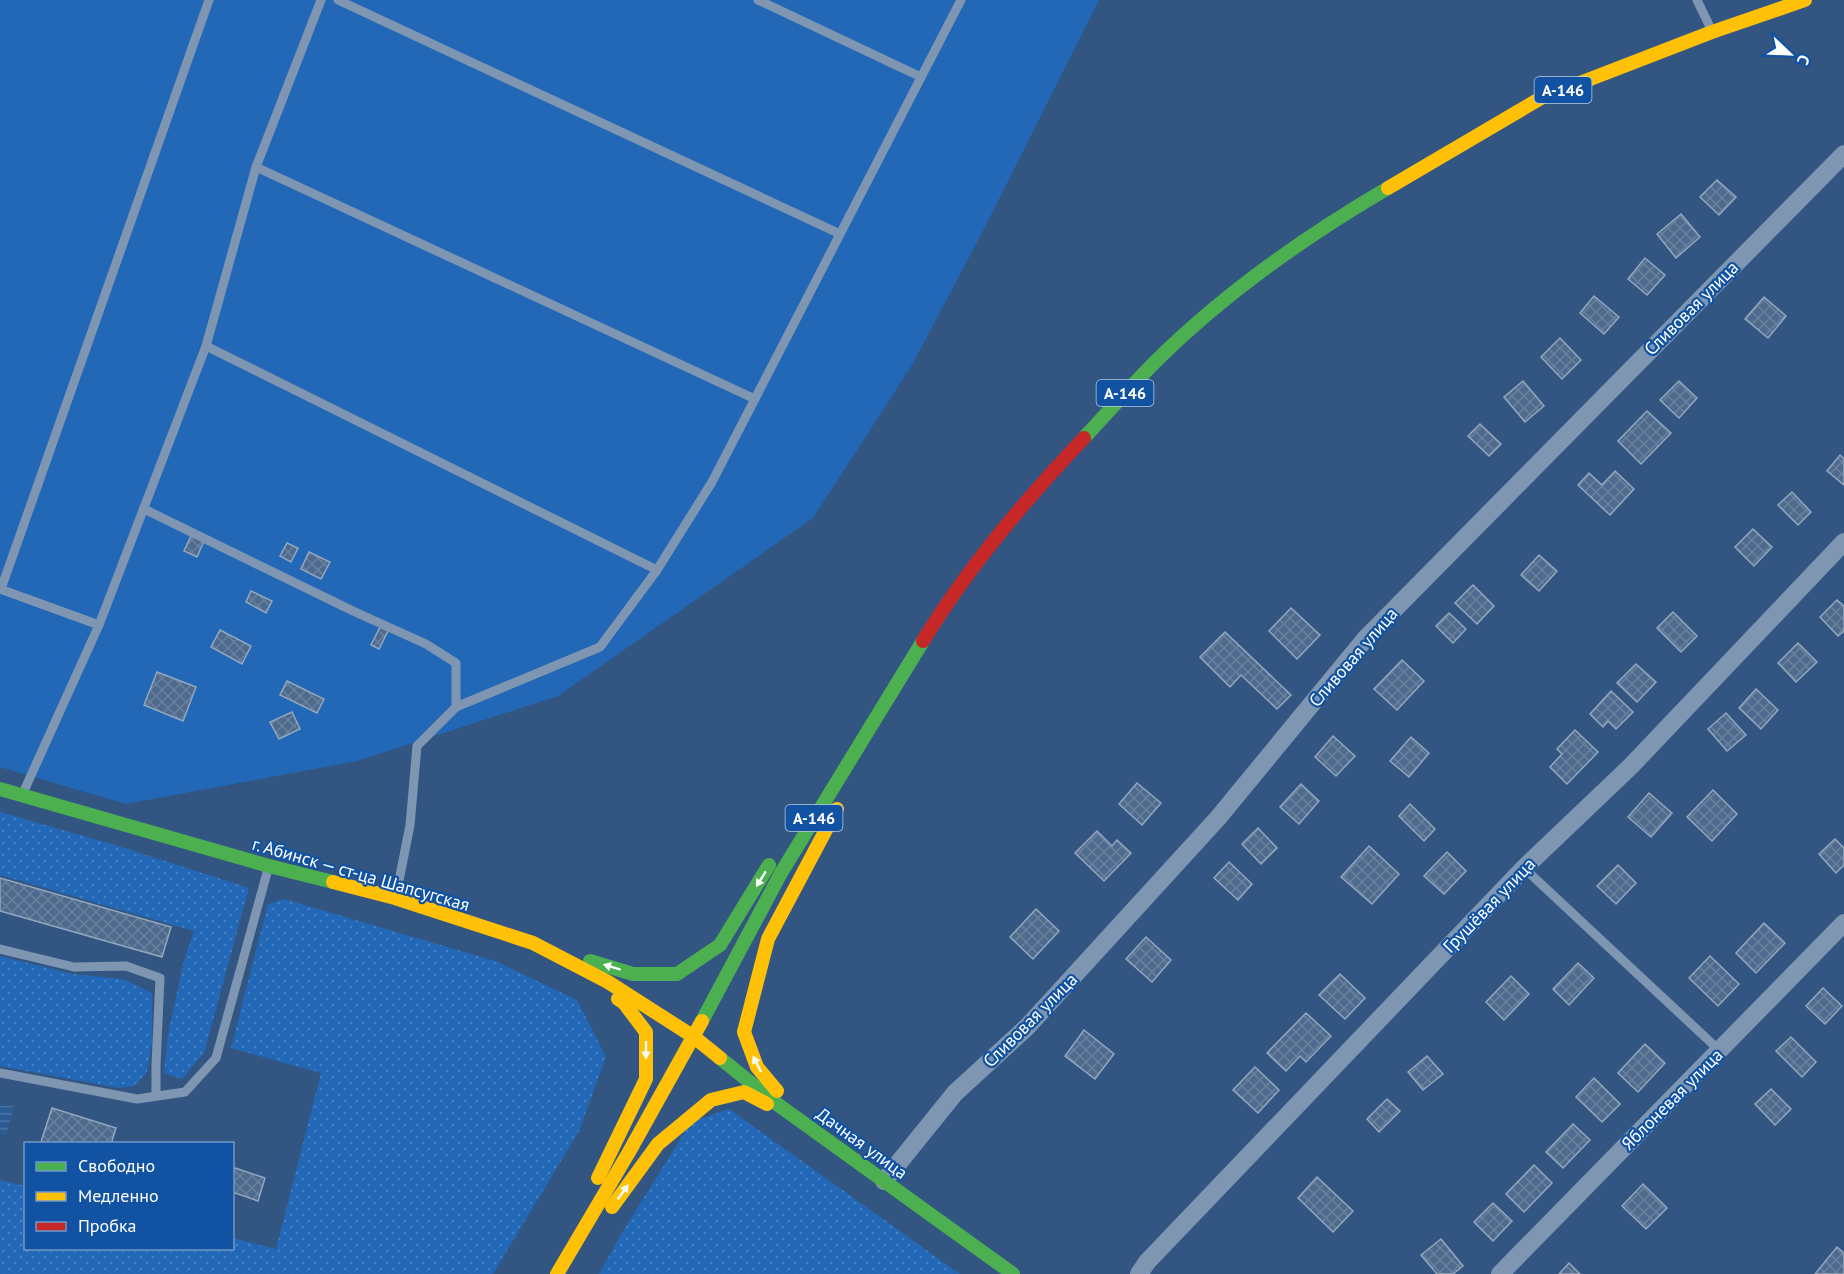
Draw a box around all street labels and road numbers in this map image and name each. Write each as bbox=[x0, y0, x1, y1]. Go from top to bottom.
road number: А-146 bbox=[1534, 77, 1592, 103]
street label: Сливовая улица bbox=[1639, 256, 1743, 360]
road number: А-146 bbox=[1096, 380, 1154, 406]
street label: Сливовая улица bbox=[1304, 603, 1402, 711]
road number: А-146 bbox=[786, 805, 842, 831]
street label: г. Абинск — ст-ца Шапсугская bbox=[250, 832, 472, 916]
street label: Грушёвая улица bbox=[1438, 853, 1540, 957]
street label: Сливовая улица bbox=[978, 968, 1082, 1072]
street label: Яблоневая улица bbox=[1616, 1043, 1728, 1155]
street label: Дачная улица bbox=[812, 1102, 912, 1184]

